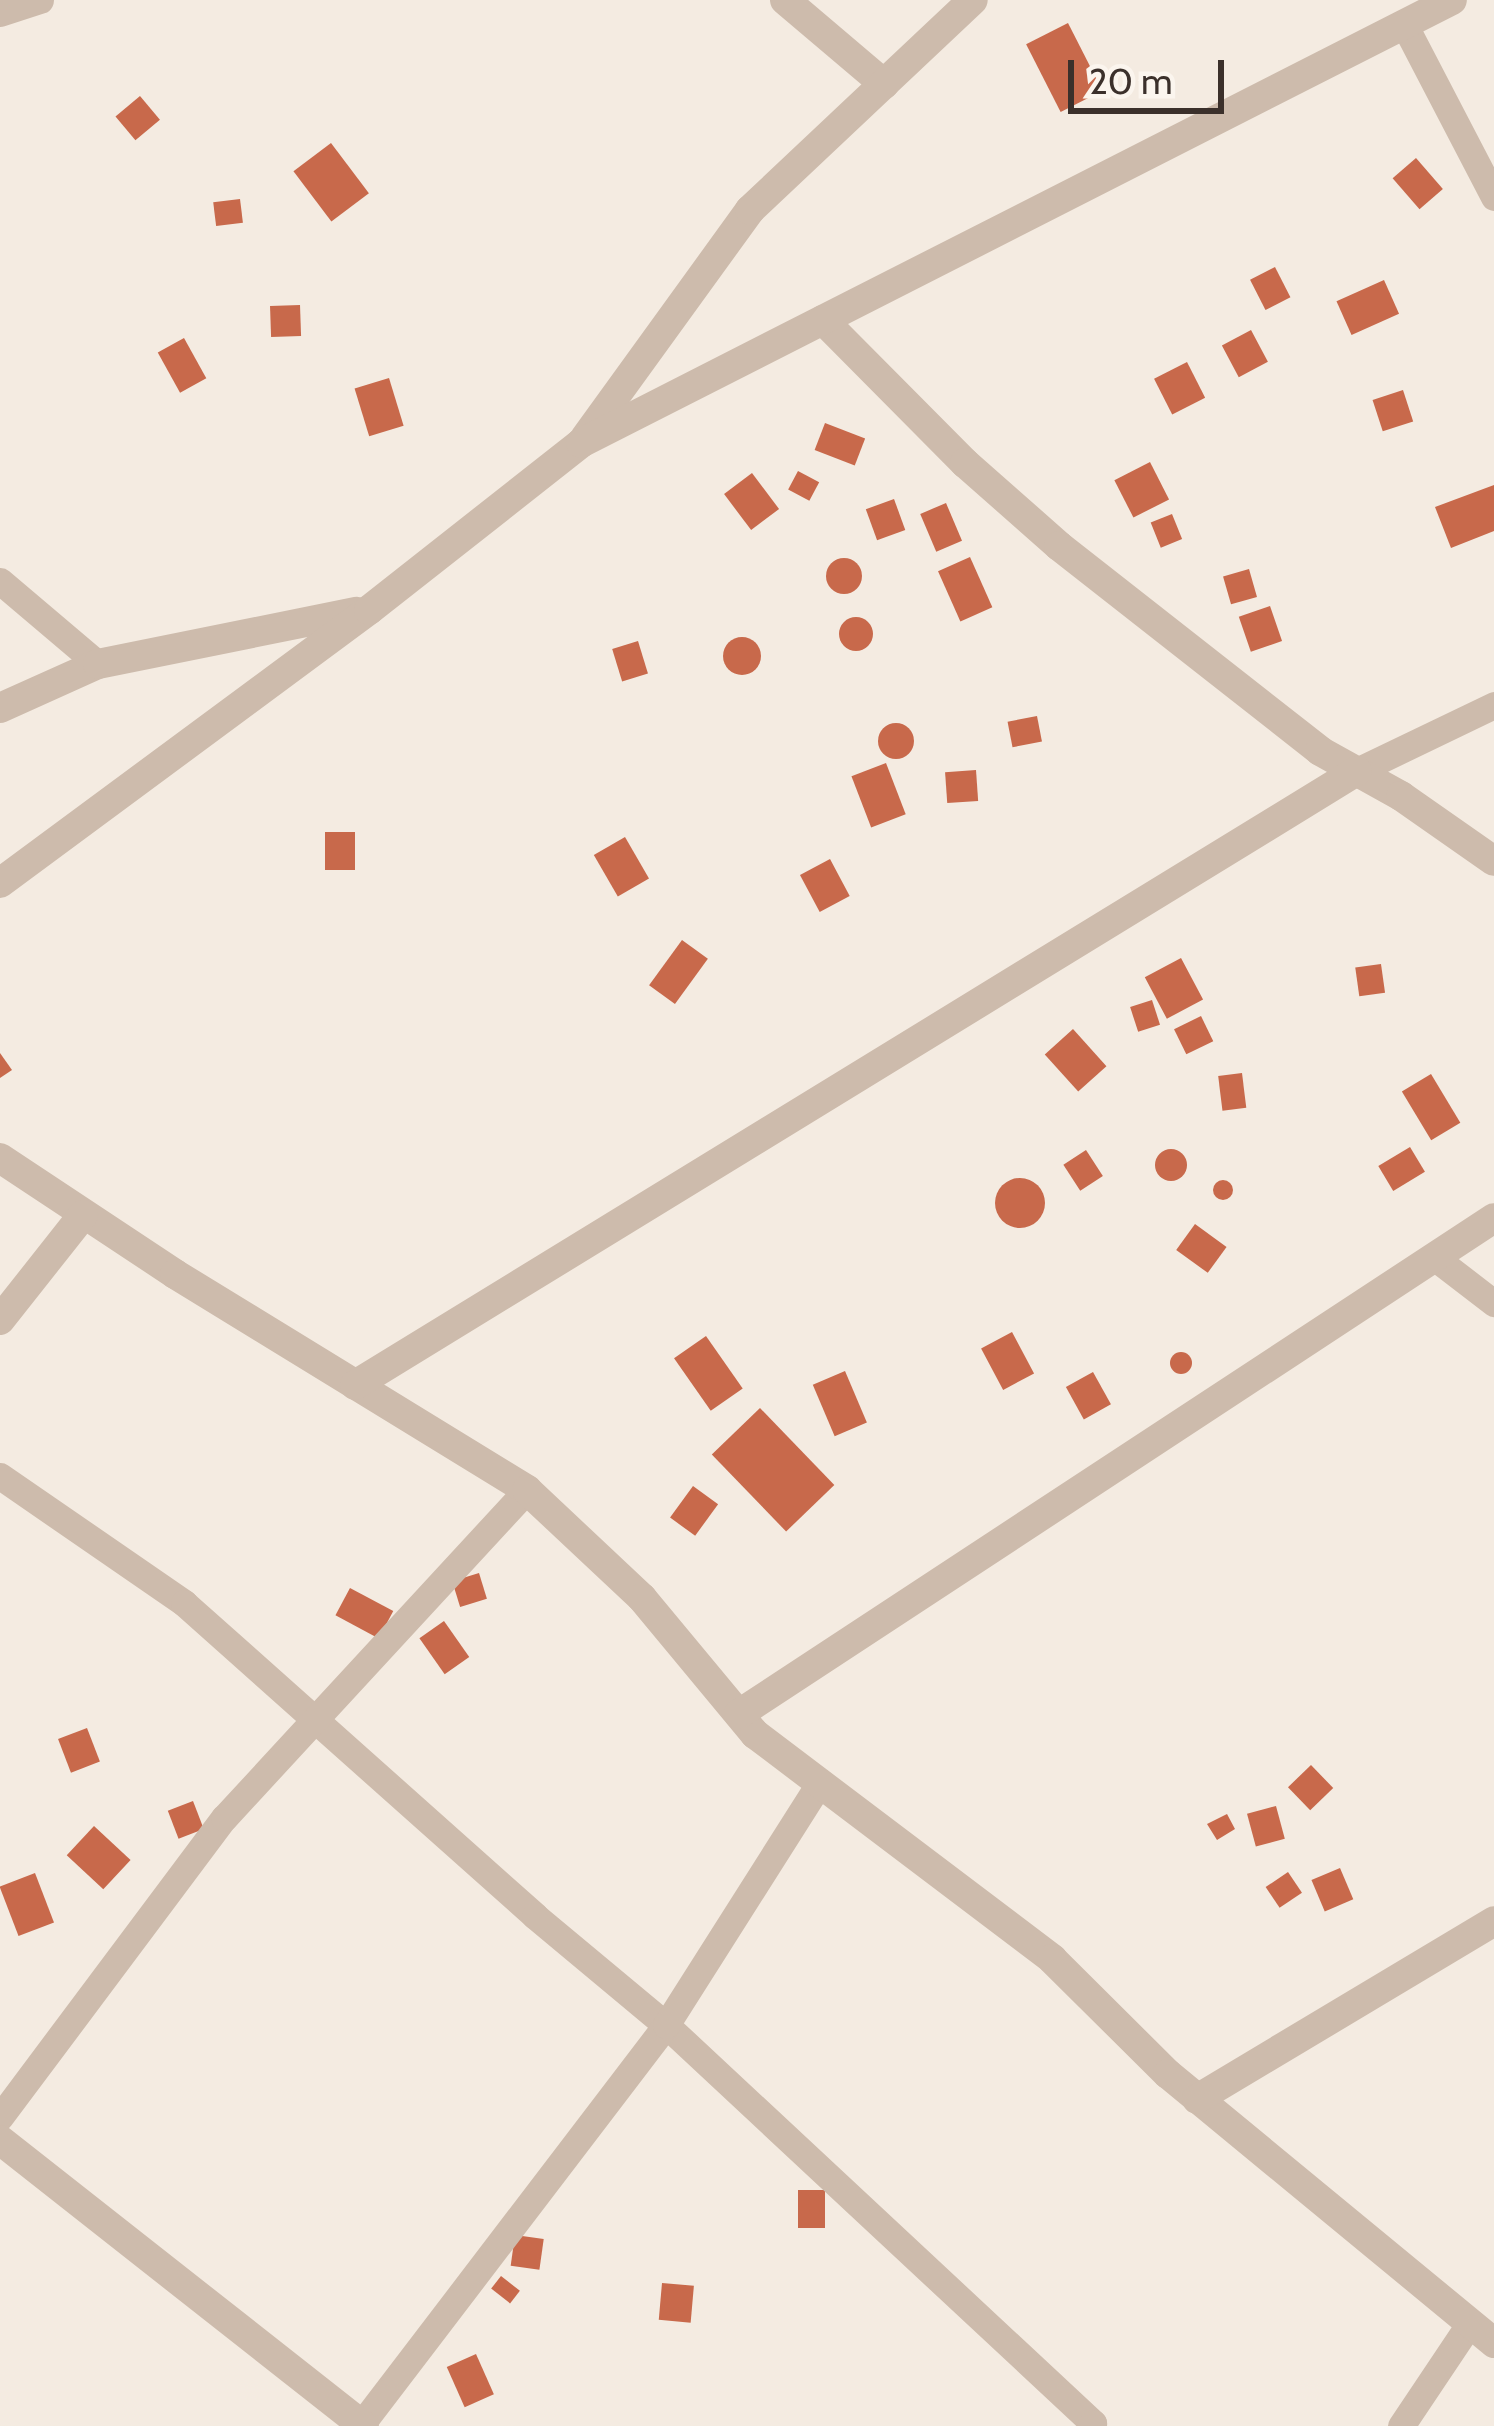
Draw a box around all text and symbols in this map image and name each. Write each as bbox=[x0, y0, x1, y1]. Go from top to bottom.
scale bar bbox=[1074, 36, 1230, 110]
text: 20 m bbox=[1089, 59, 1173, 103]

